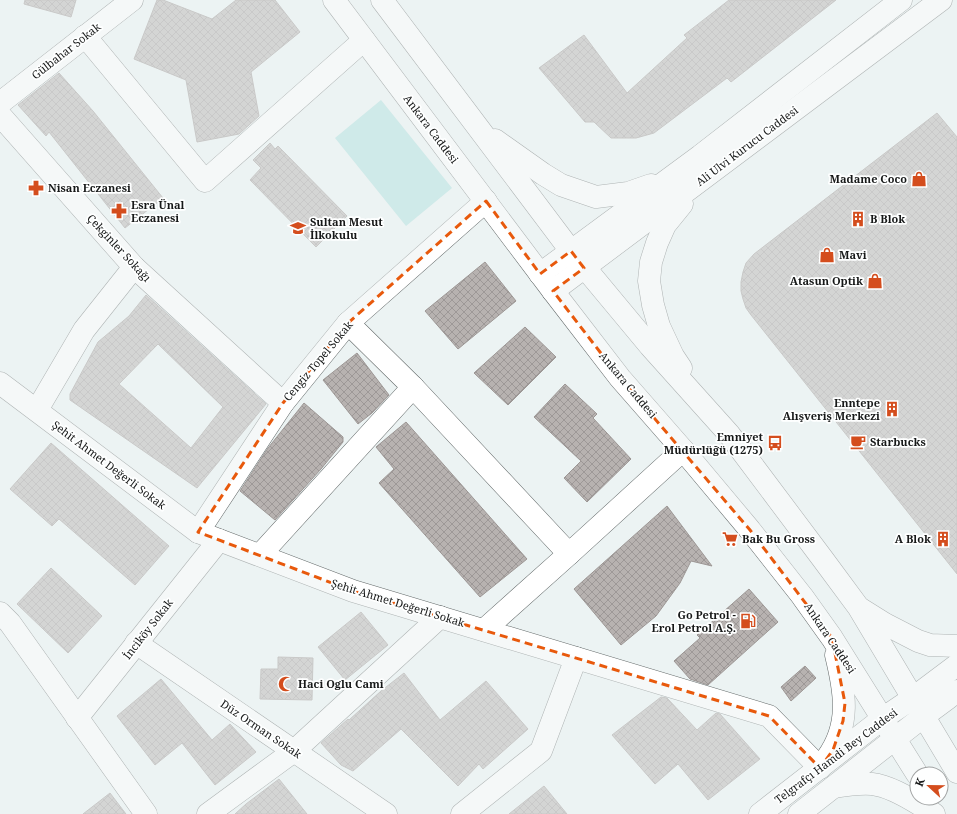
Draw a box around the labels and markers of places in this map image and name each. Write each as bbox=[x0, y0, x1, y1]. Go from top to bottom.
shop icon: Madame Coco bbox=[910, 170, 928, 188]
place label: Madame Coco bbox=[830, 171, 907, 186]
pharmacy icon: Nisan Eczanesi bbox=[27, 179, 45, 197]
place label: Nisan Eczanesi bbox=[48, 180, 131, 195]
place label: Esra Ünal Eczanesi bbox=[131, 197, 185, 225]
pharmacy icon: Esra Ünal Eczanesi bbox=[110, 202, 128, 220]
building icon: B Blok bbox=[849, 210, 867, 228]
place label: B Blok bbox=[870, 211, 905, 226]
place label: Sultan Mesut İlkokulu bbox=[310, 214, 383, 242]
school or university icon: Sultan Mesut İlkokulu bbox=[289, 219, 307, 237]
shop icon: Mavi bbox=[818, 246, 836, 264]
place label: Mavi bbox=[839, 247, 867, 262]
shop icon: Atasun Optik bbox=[866, 272, 884, 290]
place label: Atasun Optik bbox=[790, 273, 863, 288]
place label: Enntepe Alışveriş Merkezi bbox=[783, 395, 880, 423]
building icon: Enntepe Alışveriş Merkezi bbox=[883, 400, 901, 418]
place label: Emniyet Müdürlüğü (1275) bbox=[664, 429, 764, 457]
cafe icon: Starbucks bbox=[849, 433, 867, 451]
bus stop icon: Emniyet Müdürlüğü (1275) bbox=[766, 434, 784, 452]
place label: Starbucks bbox=[870, 434, 926, 449]
supermarket icon: Bak Bu Gross bbox=[721, 530, 739, 548]
building icon: A Blok bbox=[934, 530, 952, 548]
place label: Bak Bu Gross bbox=[742, 531, 815, 546]
place label: A Blok bbox=[895, 531, 931, 546]
place label: Go Petrol - Erol Petrol A.Ş. bbox=[651, 607, 737, 635]
fuel station icon: Go Petrol - Erol Petrol A.Ş. bbox=[739, 612, 757, 630]
mosque icon: Haci Oglu Cami bbox=[277, 675, 295, 693]
place label: Haci Oglu Cami bbox=[298, 676, 384, 691]

